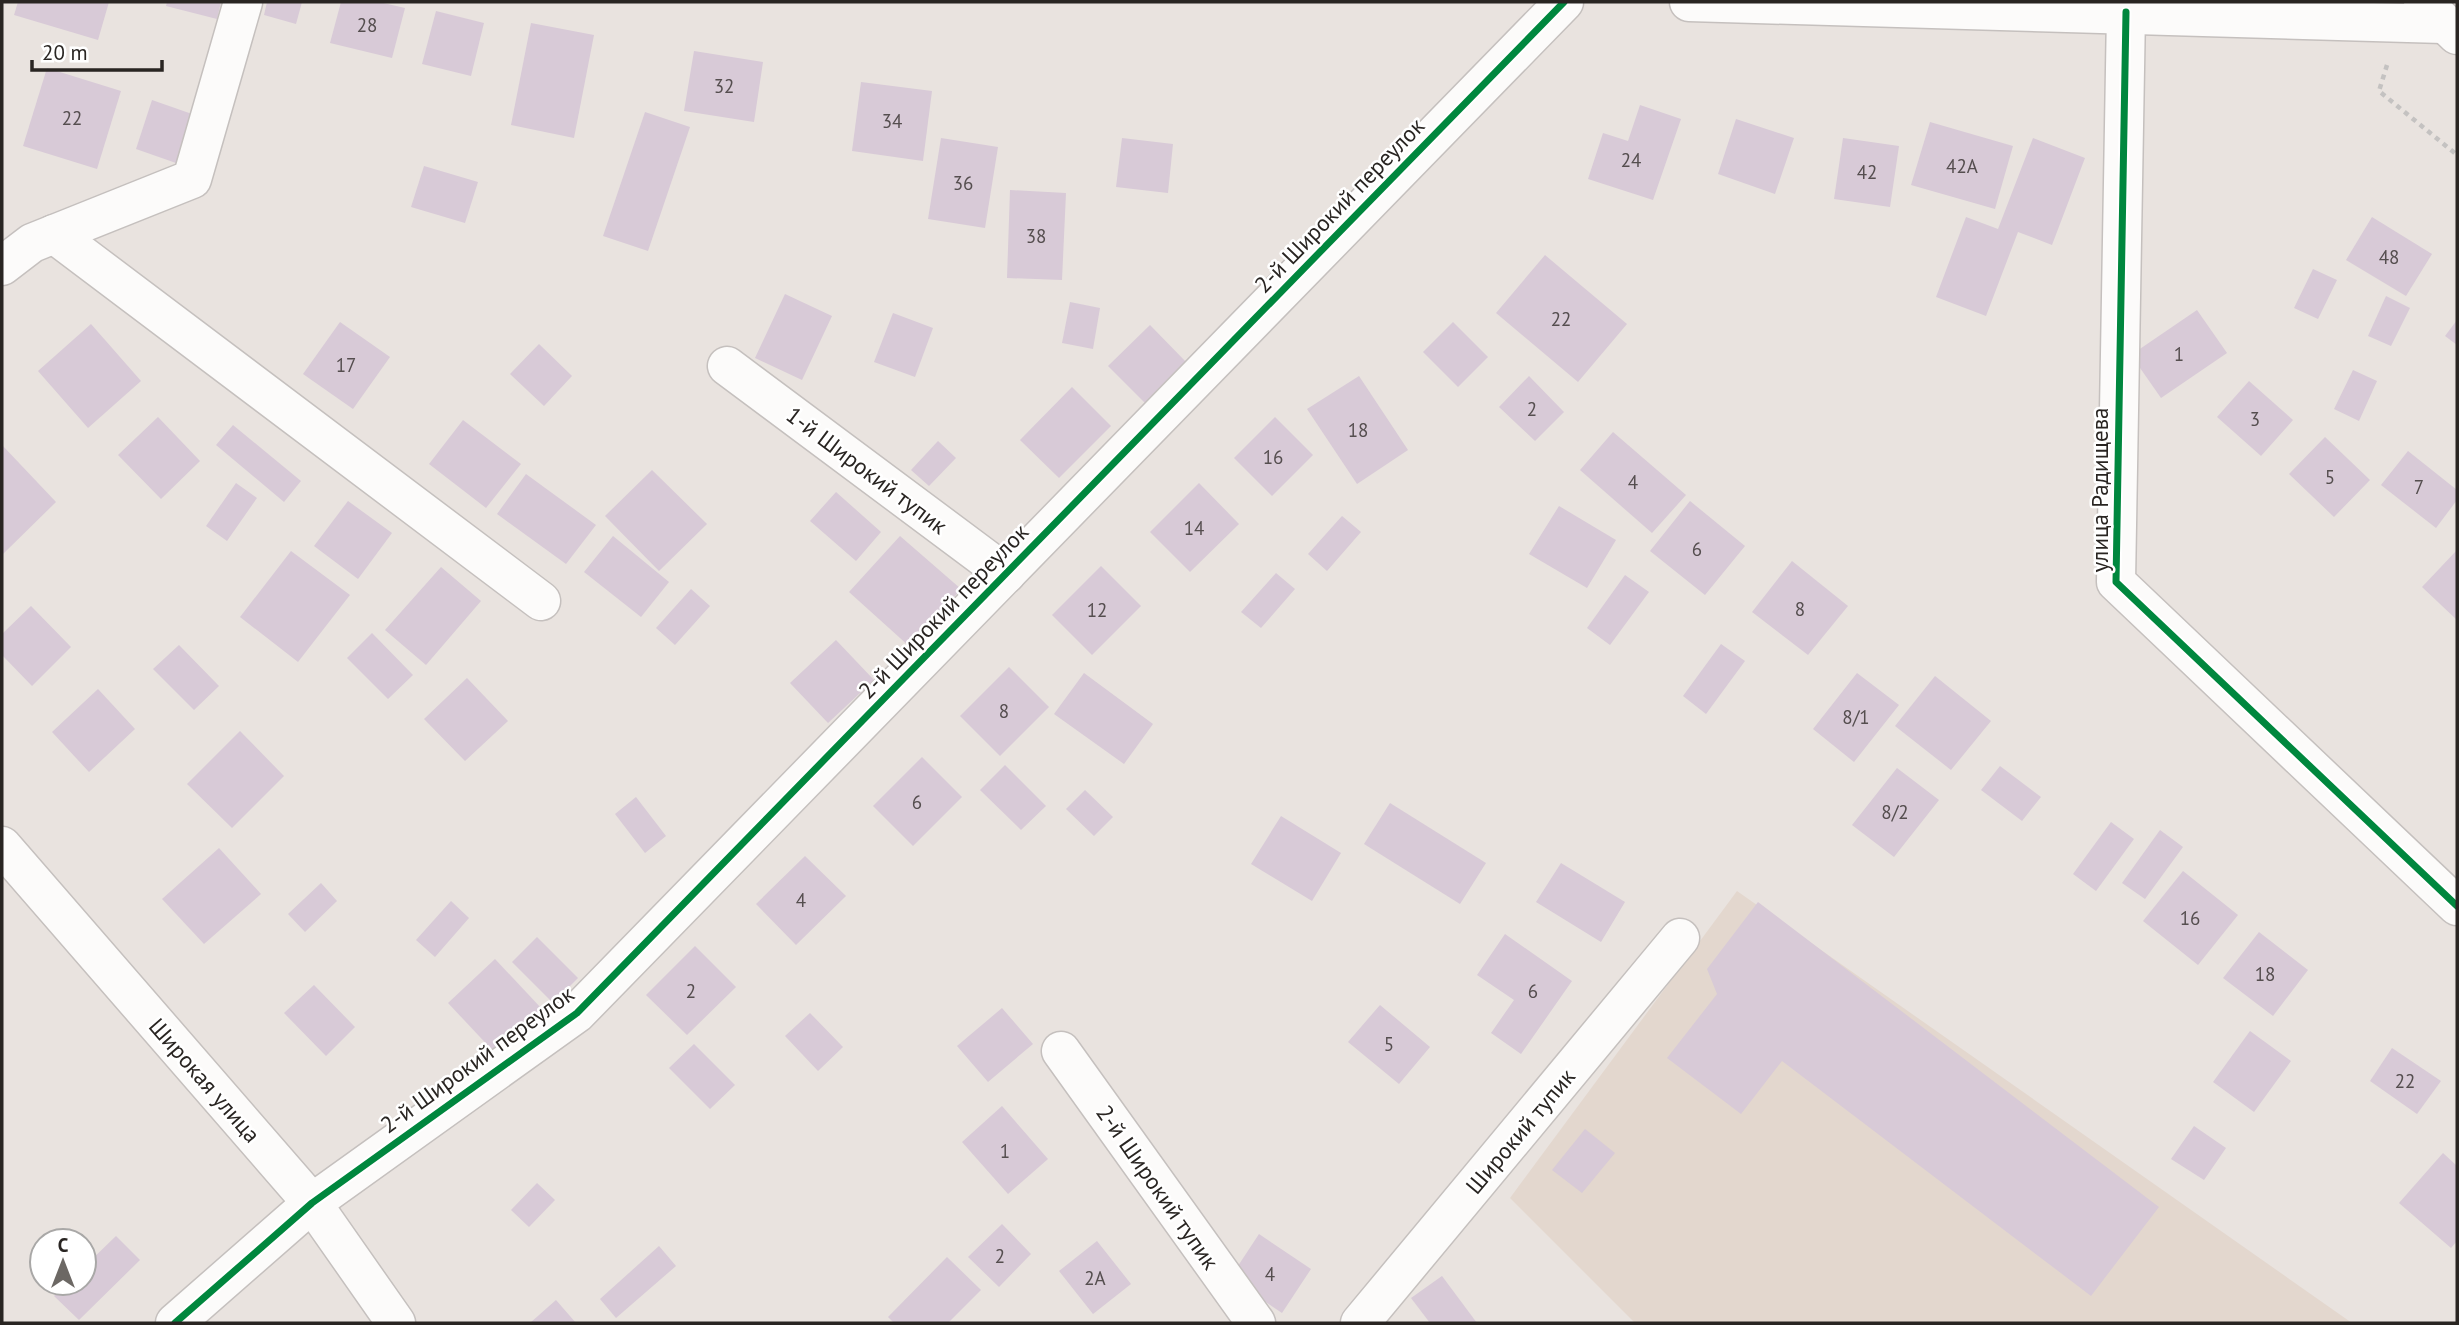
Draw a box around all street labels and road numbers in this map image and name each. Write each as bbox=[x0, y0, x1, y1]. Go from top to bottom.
street label: 2-й Широкий переулок bbox=[1248, 111, 1430, 299]
street label: 1-й Широкий тупик bbox=[781, 400, 953, 540]
street label: улица Радищева bbox=[2085, 407, 2114, 573]
street label: 2-й Широкий переулок bbox=[852, 517, 1034, 705]
street label: 2-й Широкий переулок bbox=[375, 979, 579, 1139]
street label: Широкая улица bbox=[143, 1012, 267, 1148]
street label: Широкий тупик bbox=[1459, 1062, 1581, 1200]
street label: 2-й Широкий тупик bbox=[1090, 1099, 1226, 1275]

